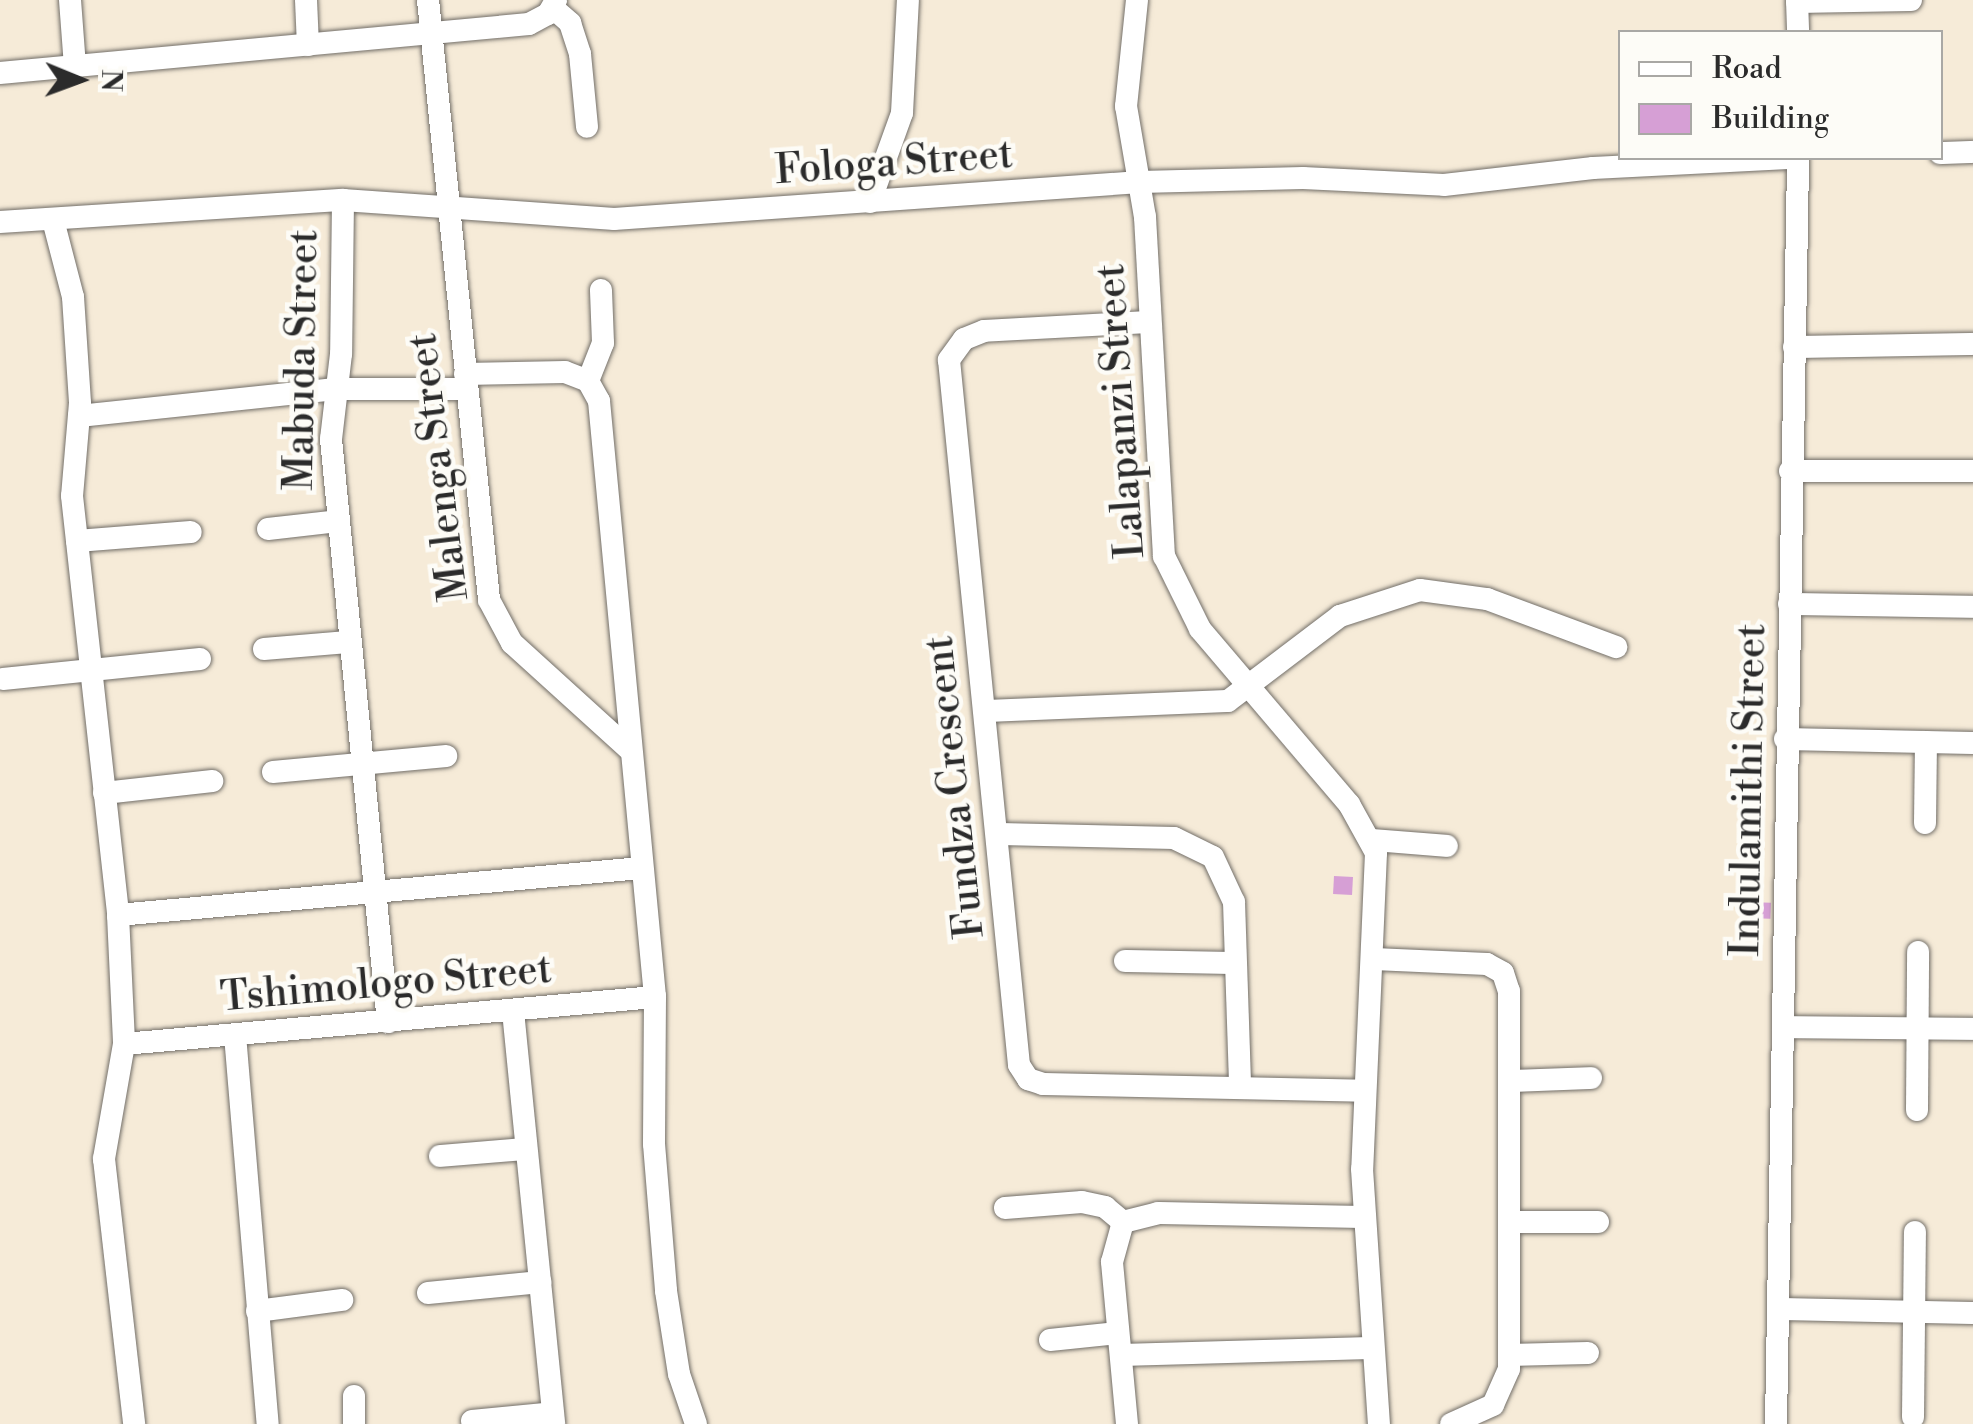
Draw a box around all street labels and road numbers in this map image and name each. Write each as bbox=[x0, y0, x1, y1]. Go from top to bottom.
street label: Fologa Street bbox=[774, 131, 1014, 195]
street label: Mabuda Street bbox=[276, 229, 328, 491]
street label: Lalapanzi Street bbox=[1087, 262, 1155, 560]
street label: Malenga Street bbox=[399, 330, 479, 604]
street label: Indulamithi Street bbox=[1722, 623, 1776, 957]
street label: Fundza Crescent bbox=[915, 634, 995, 940]
street label: Tshimologo Street bbox=[218, 946, 554, 1022]

